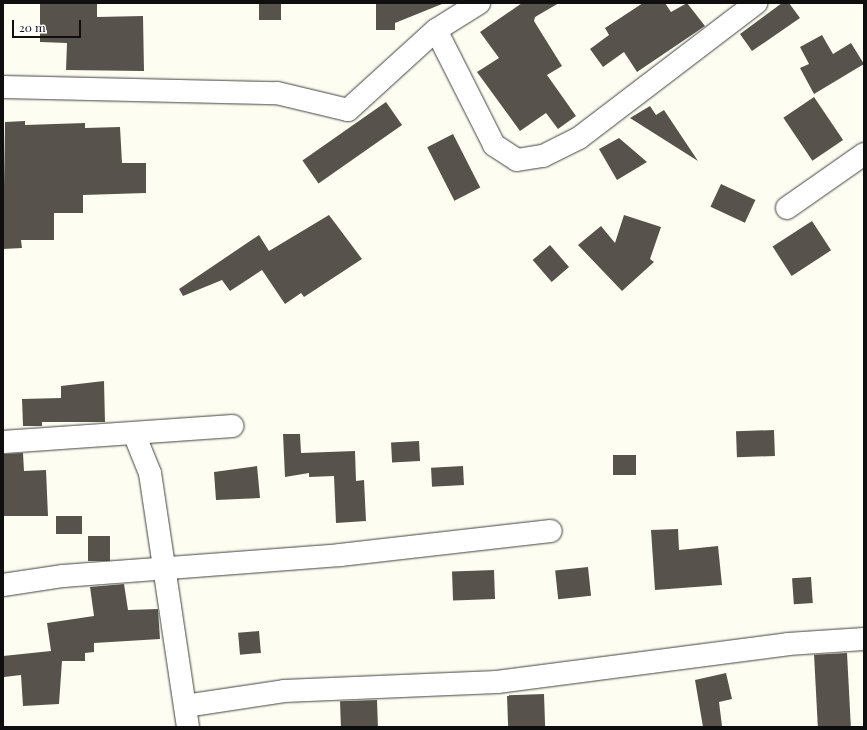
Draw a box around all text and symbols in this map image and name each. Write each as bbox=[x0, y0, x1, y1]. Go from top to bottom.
scale bar bbox=[14, 12, 83, 38]
text: 20 m bbox=[19, 19, 46, 35]

